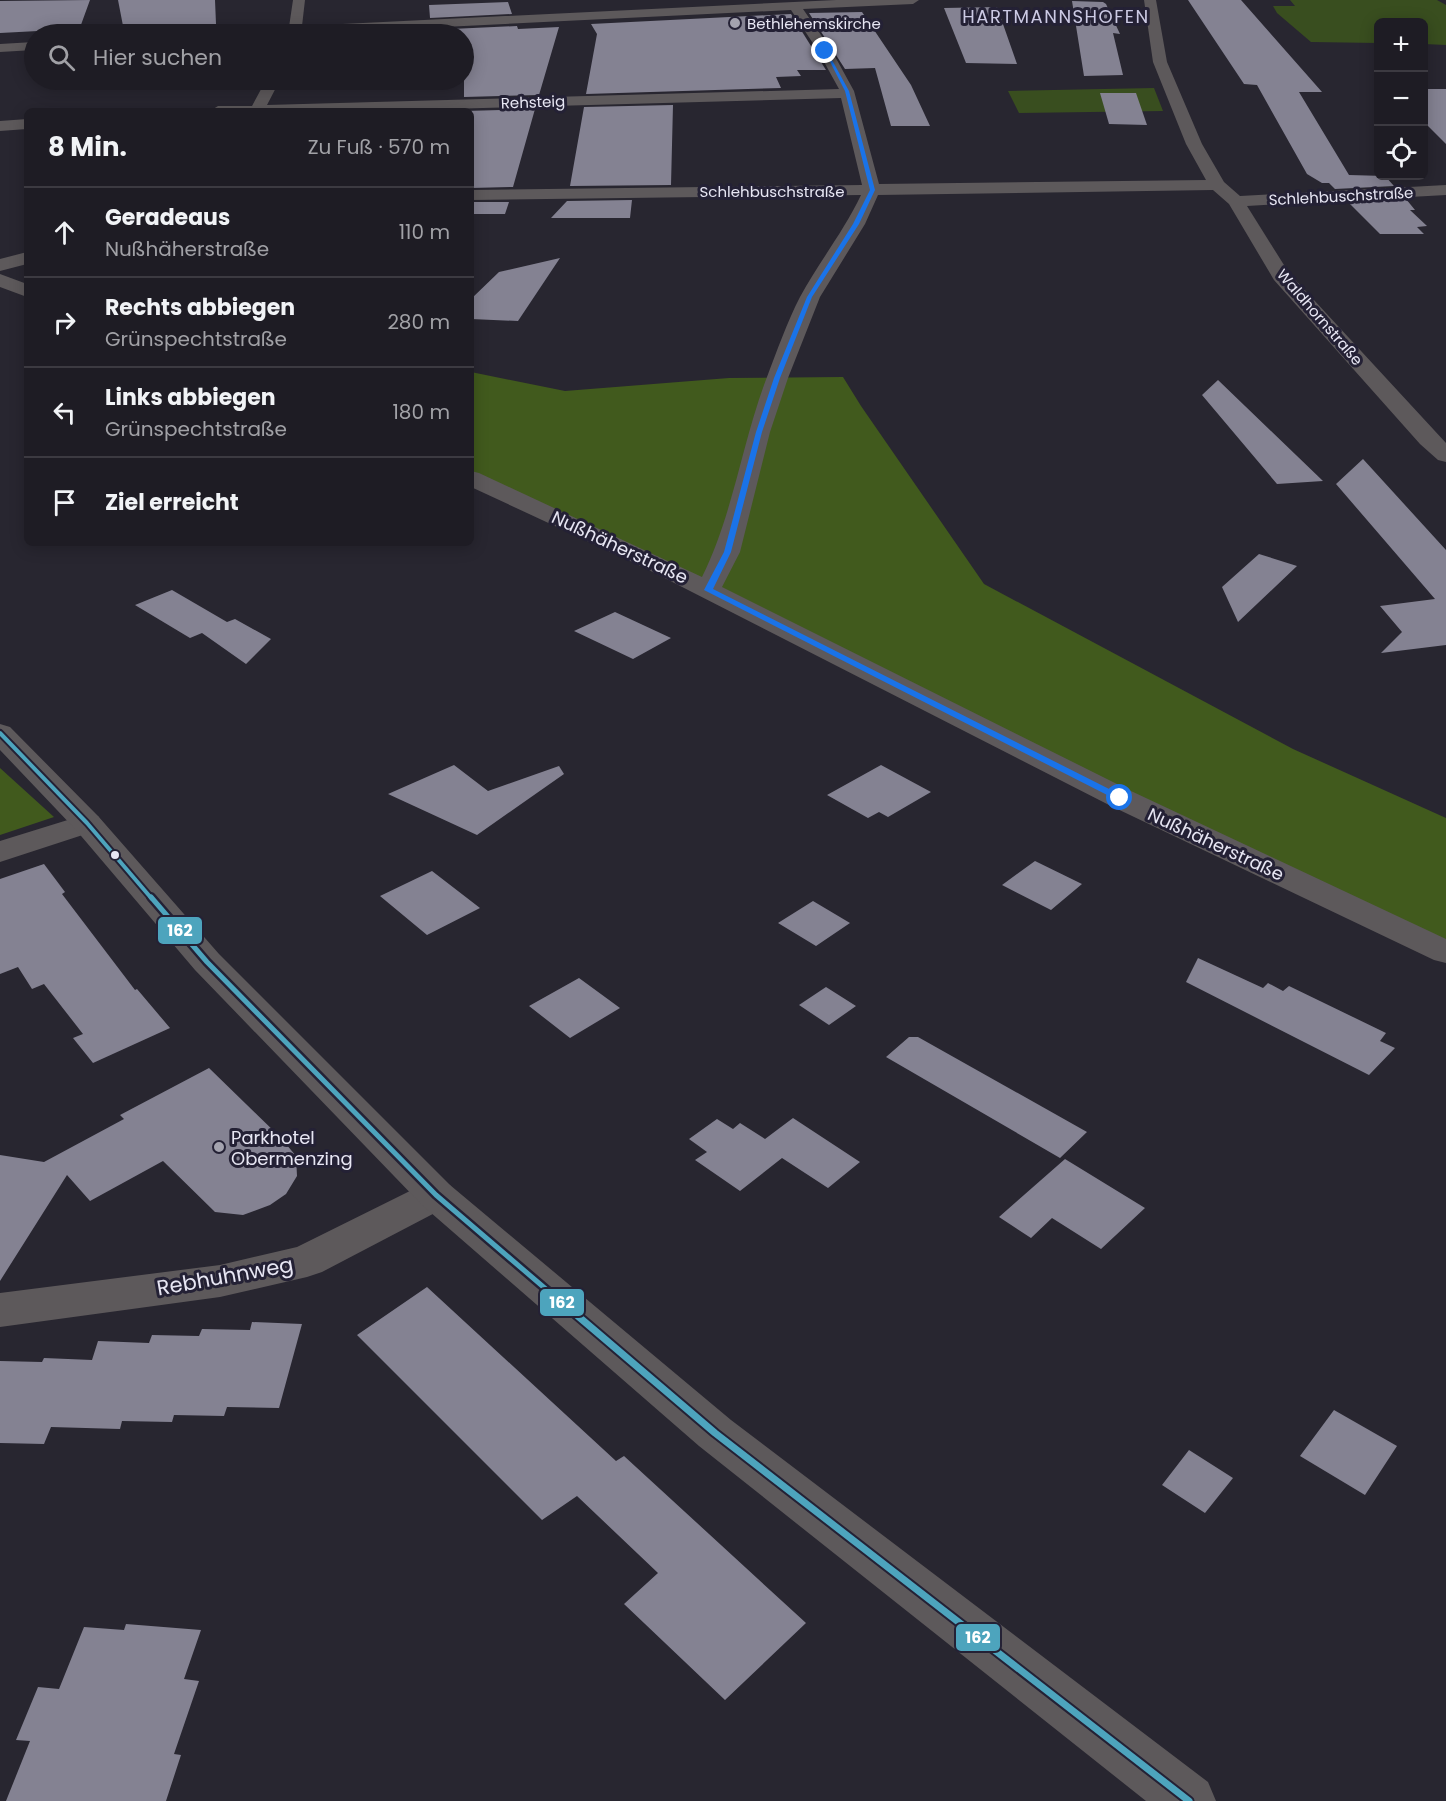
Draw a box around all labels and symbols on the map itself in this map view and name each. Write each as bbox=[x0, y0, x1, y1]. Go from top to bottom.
district label: HARTMANNSHOFEN bbox=[962, 4, 1150, 29]
place label: Bethlehemskirche bbox=[747, 13, 881, 34]
marker: Bethlehemskirche bbox=[728, 16, 742, 30]
route end bbox=[811, 37, 837, 63]
street label: Rehsteig bbox=[500, 90, 566, 114]
street label: Schlehbuschstraße bbox=[700, 181, 844, 202]
street label: Schlehbuschstraße bbox=[1268, 182, 1414, 210]
street label: Waldhornstraße bbox=[1272, 264, 1368, 370]
street label: Nußhäherstraße bbox=[548, 504, 692, 590]
route start bbox=[1106, 784, 1132, 810]
street label: Nußhäherstraße bbox=[1144, 801, 1288, 887]
unlabelled marker bbox=[109, 849, 121, 861]
line badge: 162 bbox=[157, 916, 203, 945]
text: 162 bbox=[167, 919, 193, 942]
place label: Parkhotel Obermenzing bbox=[231, 1125, 353, 1171]
marker: Parkhotel Obermenzing bbox=[212, 1140, 226, 1154]
street label: Rebhuhnweg bbox=[154, 1250, 296, 1302]
line badge: 162 bbox=[539, 1288, 585, 1317]
text: 162 bbox=[549, 1291, 575, 1314]
line badge: 162 bbox=[955, 1623, 1001, 1652]
text: 162 bbox=[965, 1626, 991, 1649]

